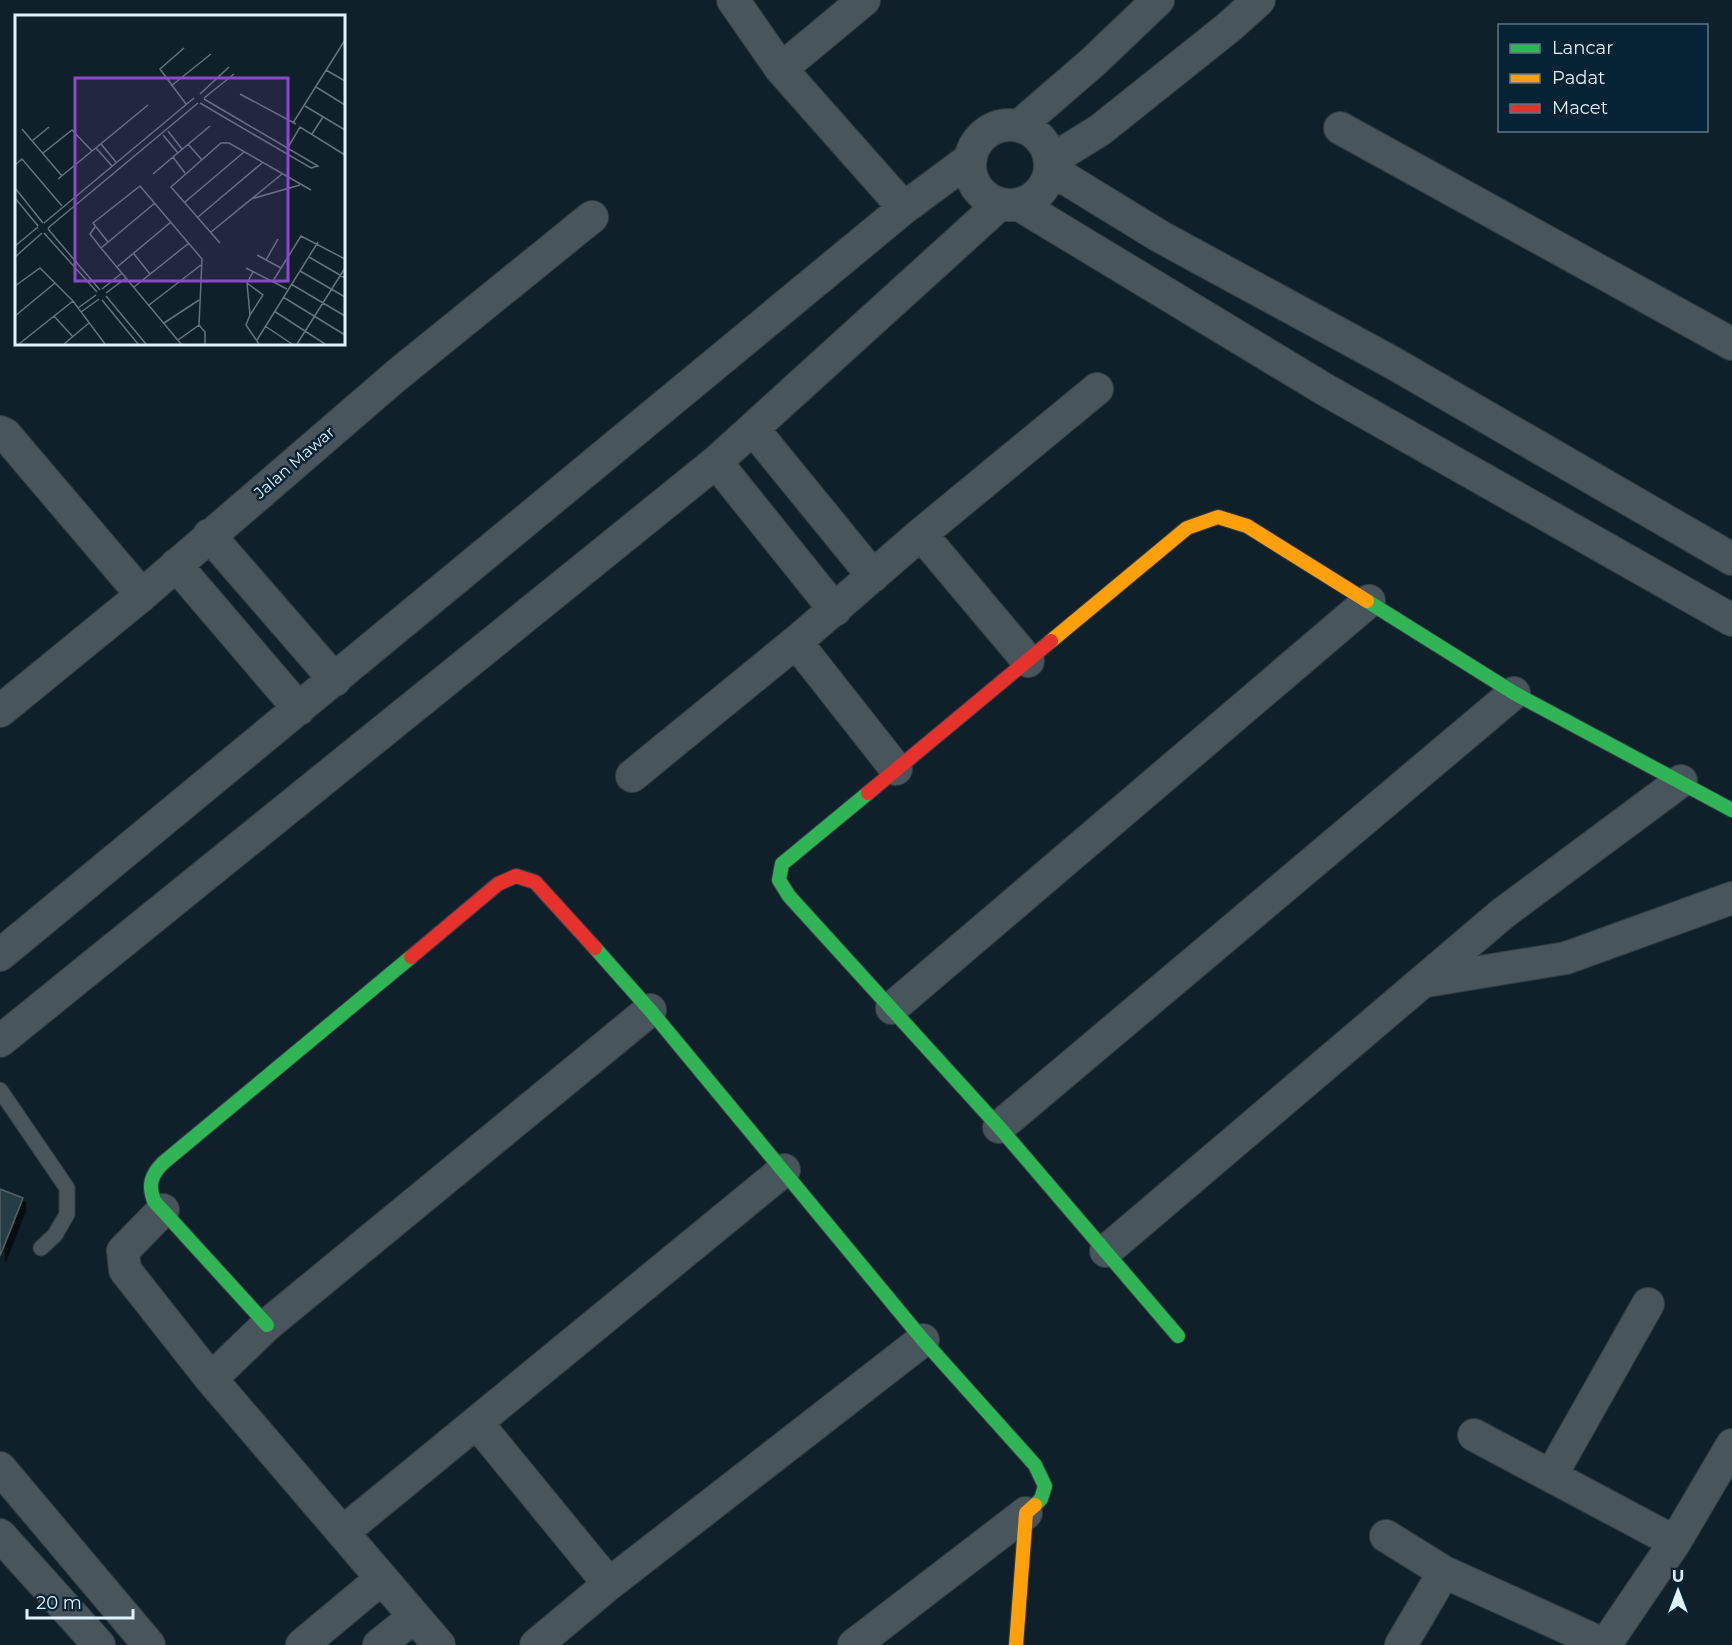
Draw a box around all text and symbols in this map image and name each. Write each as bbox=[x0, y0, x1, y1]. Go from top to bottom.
inset map bbox=[15, 15, 345, 345]
legend bbox=[1498, 24, 1708, 132]
text: Lancar bbox=[1552, 37, 1613, 59]
text: Padat bbox=[1552, 67, 1605, 89]
text: Macet bbox=[1552, 97, 1608, 119]
street label: Jalan Mawar bbox=[249, 422, 338, 503]
north arrow bbox=[1648, 1561, 1708, 1621]
text: U bbox=[1672, 1567, 1684, 1586]
scale bar bbox=[27, 1582, 134, 1620]
text: 20 m bbox=[36, 1592, 82, 1614]

